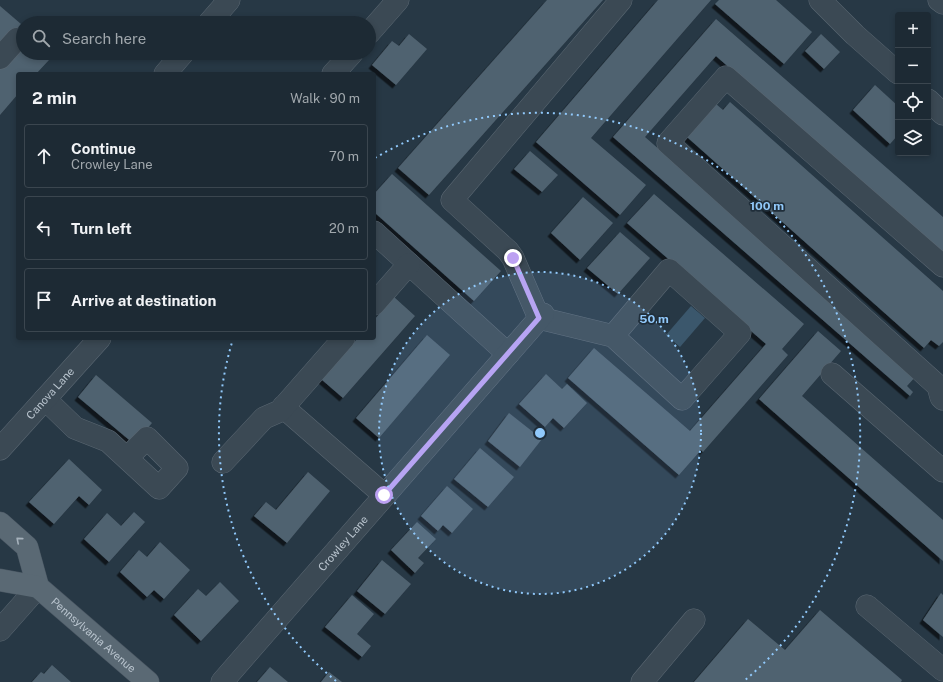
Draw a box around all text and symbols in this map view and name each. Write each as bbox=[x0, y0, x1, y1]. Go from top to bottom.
map controls bbox=[895, 12, 931, 156]
button: + bbox=[895, 12, 931, 48]
search box bbox=[16, 16, 376, 60]
icon: search bbox=[30, 27, 52, 49]
text: Search here bbox=[62, 30, 146, 47]
button: − bbox=[895, 48, 931, 84]
button: locate bbox=[895, 84, 931, 120]
text: 2 min bbox=[32, 88, 77, 108]
text: Walk · 90 m bbox=[290, 91, 360, 106]
button: layers bbox=[895, 120, 931, 156]
text: Continue bbox=[71, 140, 136, 157]
icon: ahead bbox=[33, 145, 55, 167]
text: 70 m bbox=[329, 149, 359, 164]
text: Crowley Lane bbox=[71, 157, 153, 172]
text: 100 m bbox=[750, 199, 784, 213]
icon: left bbox=[33, 217, 55, 239]
text: Turn left bbox=[71, 220, 132, 237]
text: 20 m bbox=[329, 221, 359, 236]
route end bbox=[504, 249, 522, 267]
icon: arrive bbox=[33, 289, 55, 311]
text: Arrive at destination bbox=[71, 292, 216, 309]
text: 50 m bbox=[639, 312, 669, 326]
street label: Canova Lane bbox=[24, 365, 76, 421]
centre of rings bbox=[533, 426, 547, 440]
route start bbox=[375, 486, 393, 504]
street label: Crowley Lane bbox=[316, 513, 370, 573]
one-way arrow bbox=[16, 537, 23, 544]
street label: Pennsylvania Avenue bbox=[49, 595, 138, 675]

